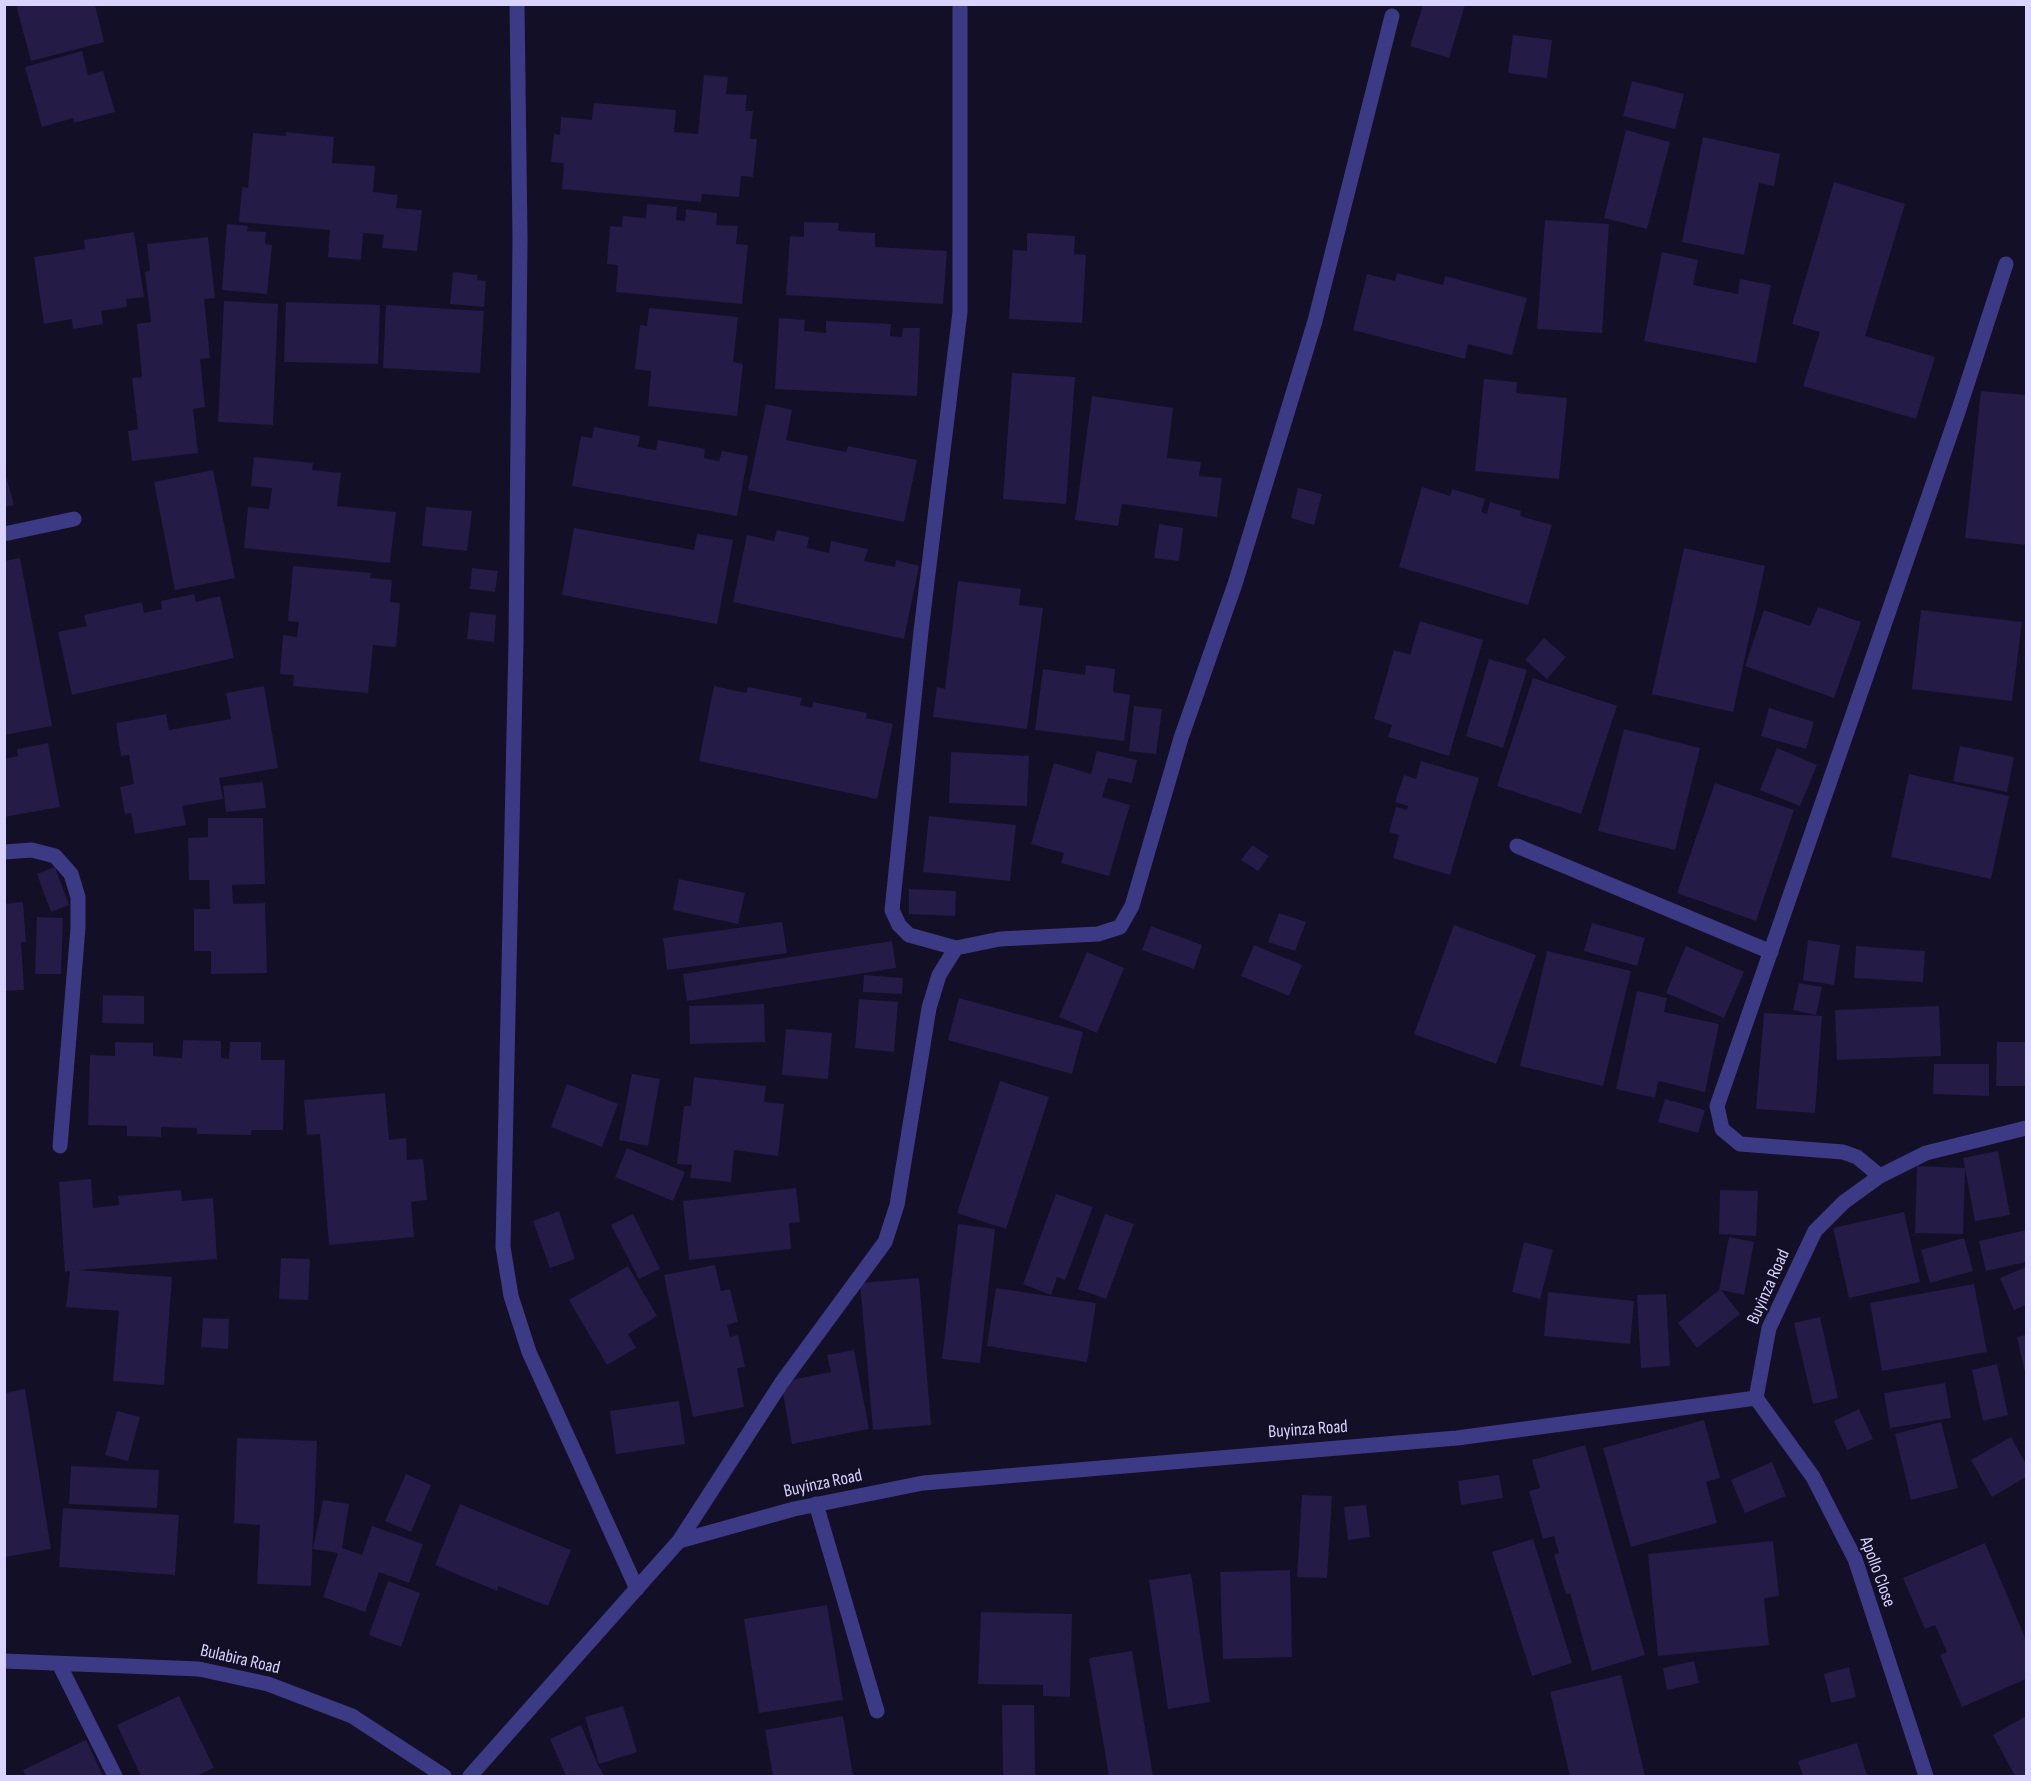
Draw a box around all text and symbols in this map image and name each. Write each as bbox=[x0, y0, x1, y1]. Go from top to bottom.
street label: Buyinza Road bbox=[1743, 1246, 1795, 1328]
street label: Buyinza Road bbox=[1267, 1416, 1349, 1444]
street label: Buyinza Road bbox=[782, 1465, 864, 1503]
street label: Apollo Close bbox=[1854, 1534, 1900, 1610]
street label: Bulabira Road bbox=[198, 1640, 282, 1680]

